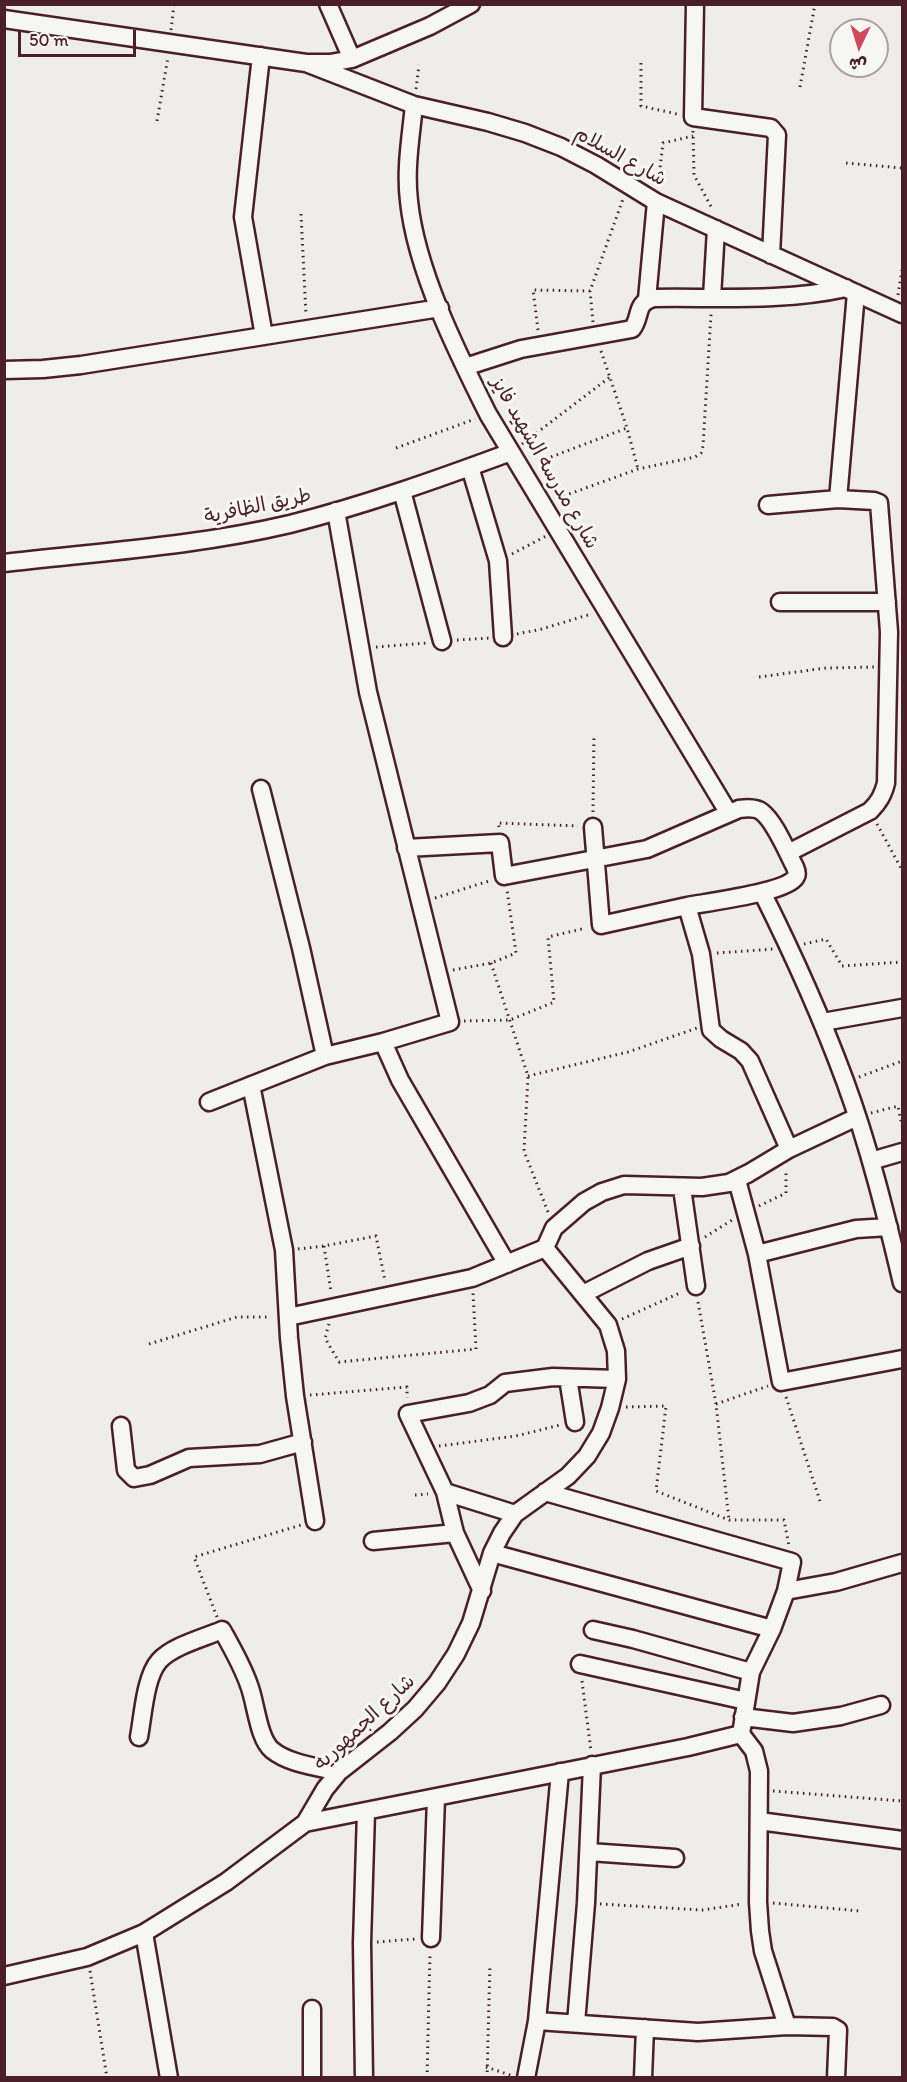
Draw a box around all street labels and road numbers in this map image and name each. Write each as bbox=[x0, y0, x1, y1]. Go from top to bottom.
street label: شارع السلام bbox=[570, 122, 670, 192]
street label: شارع مدرسه الشهيد فايز bbox=[485, 372, 603, 554]
street label: طريق الظافرية bbox=[202, 484, 314, 530]
street label: شارع الجمهوريه bbox=[309, 1670, 421, 1776]

